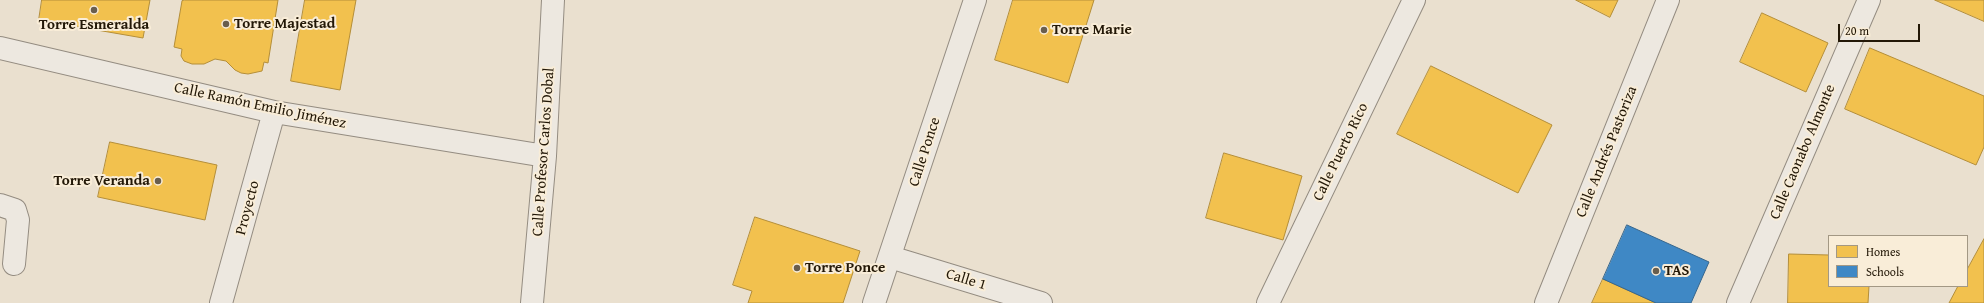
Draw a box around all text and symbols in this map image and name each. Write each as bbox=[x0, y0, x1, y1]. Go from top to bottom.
marker: Torre Esmeralda bbox=[89, 5, 99, 15]
place label: Torre Majestad bbox=[234, 15, 335, 33]
place label: Torre Esmeralda bbox=[39, 16, 149, 34]
scale bar bbox=[1840, 16, 1922, 42]
marker: Torre Majestad bbox=[221, 19, 231, 29]
place label: Torre Marie bbox=[1052, 21, 1132, 39]
text: 20 m bbox=[1845, 22, 1869, 39]
marker: Torre Marie bbox=[1039, 25, 1049, 35]
street label: Calle Profesor Carlos Dobal bbox=[529, 67, 559, 237]
street label: Calle Ramón Emilio Jiménez bbox=[173, 79, 347, 133]
street label: Calle Caonabo Almonte bbox=[1766, 82, 1840, 222]
street label: Calle Andrés Pastoriza bbox=[1572, 84, 1642, 220]
street label: Calle Puerto Rico bbox=[1309, 100, 1373, 204]
street label: Calle Ponce bbox=[905, 115, 945, 189]
place label: Torre Veranda bbox=[53, 172, 150, 190]
marker: Torre Veranda bbox=[153, 176, 163, 186]
street label: Proyecto bbox=[232, 179, 264, 237]
legend bbox=[1828, 235, 1968, 287]
text: Homes bbox=[1866, 243, 1900, 260]
place label: Torre Ponce bbox=[805, 259, 885, 277]
place label: TAS bbox=[1664, 262, 1689, 280]
marker: Torre Ponce bbox=[792, 263, 802, 273]
text: Schools bbox=[1866, 263, 1904, 280]
street label: Calle 1 bbox=[944, 265, 988, 295]
marker: TAS bbox=[1651, 266, 1661, 276]

